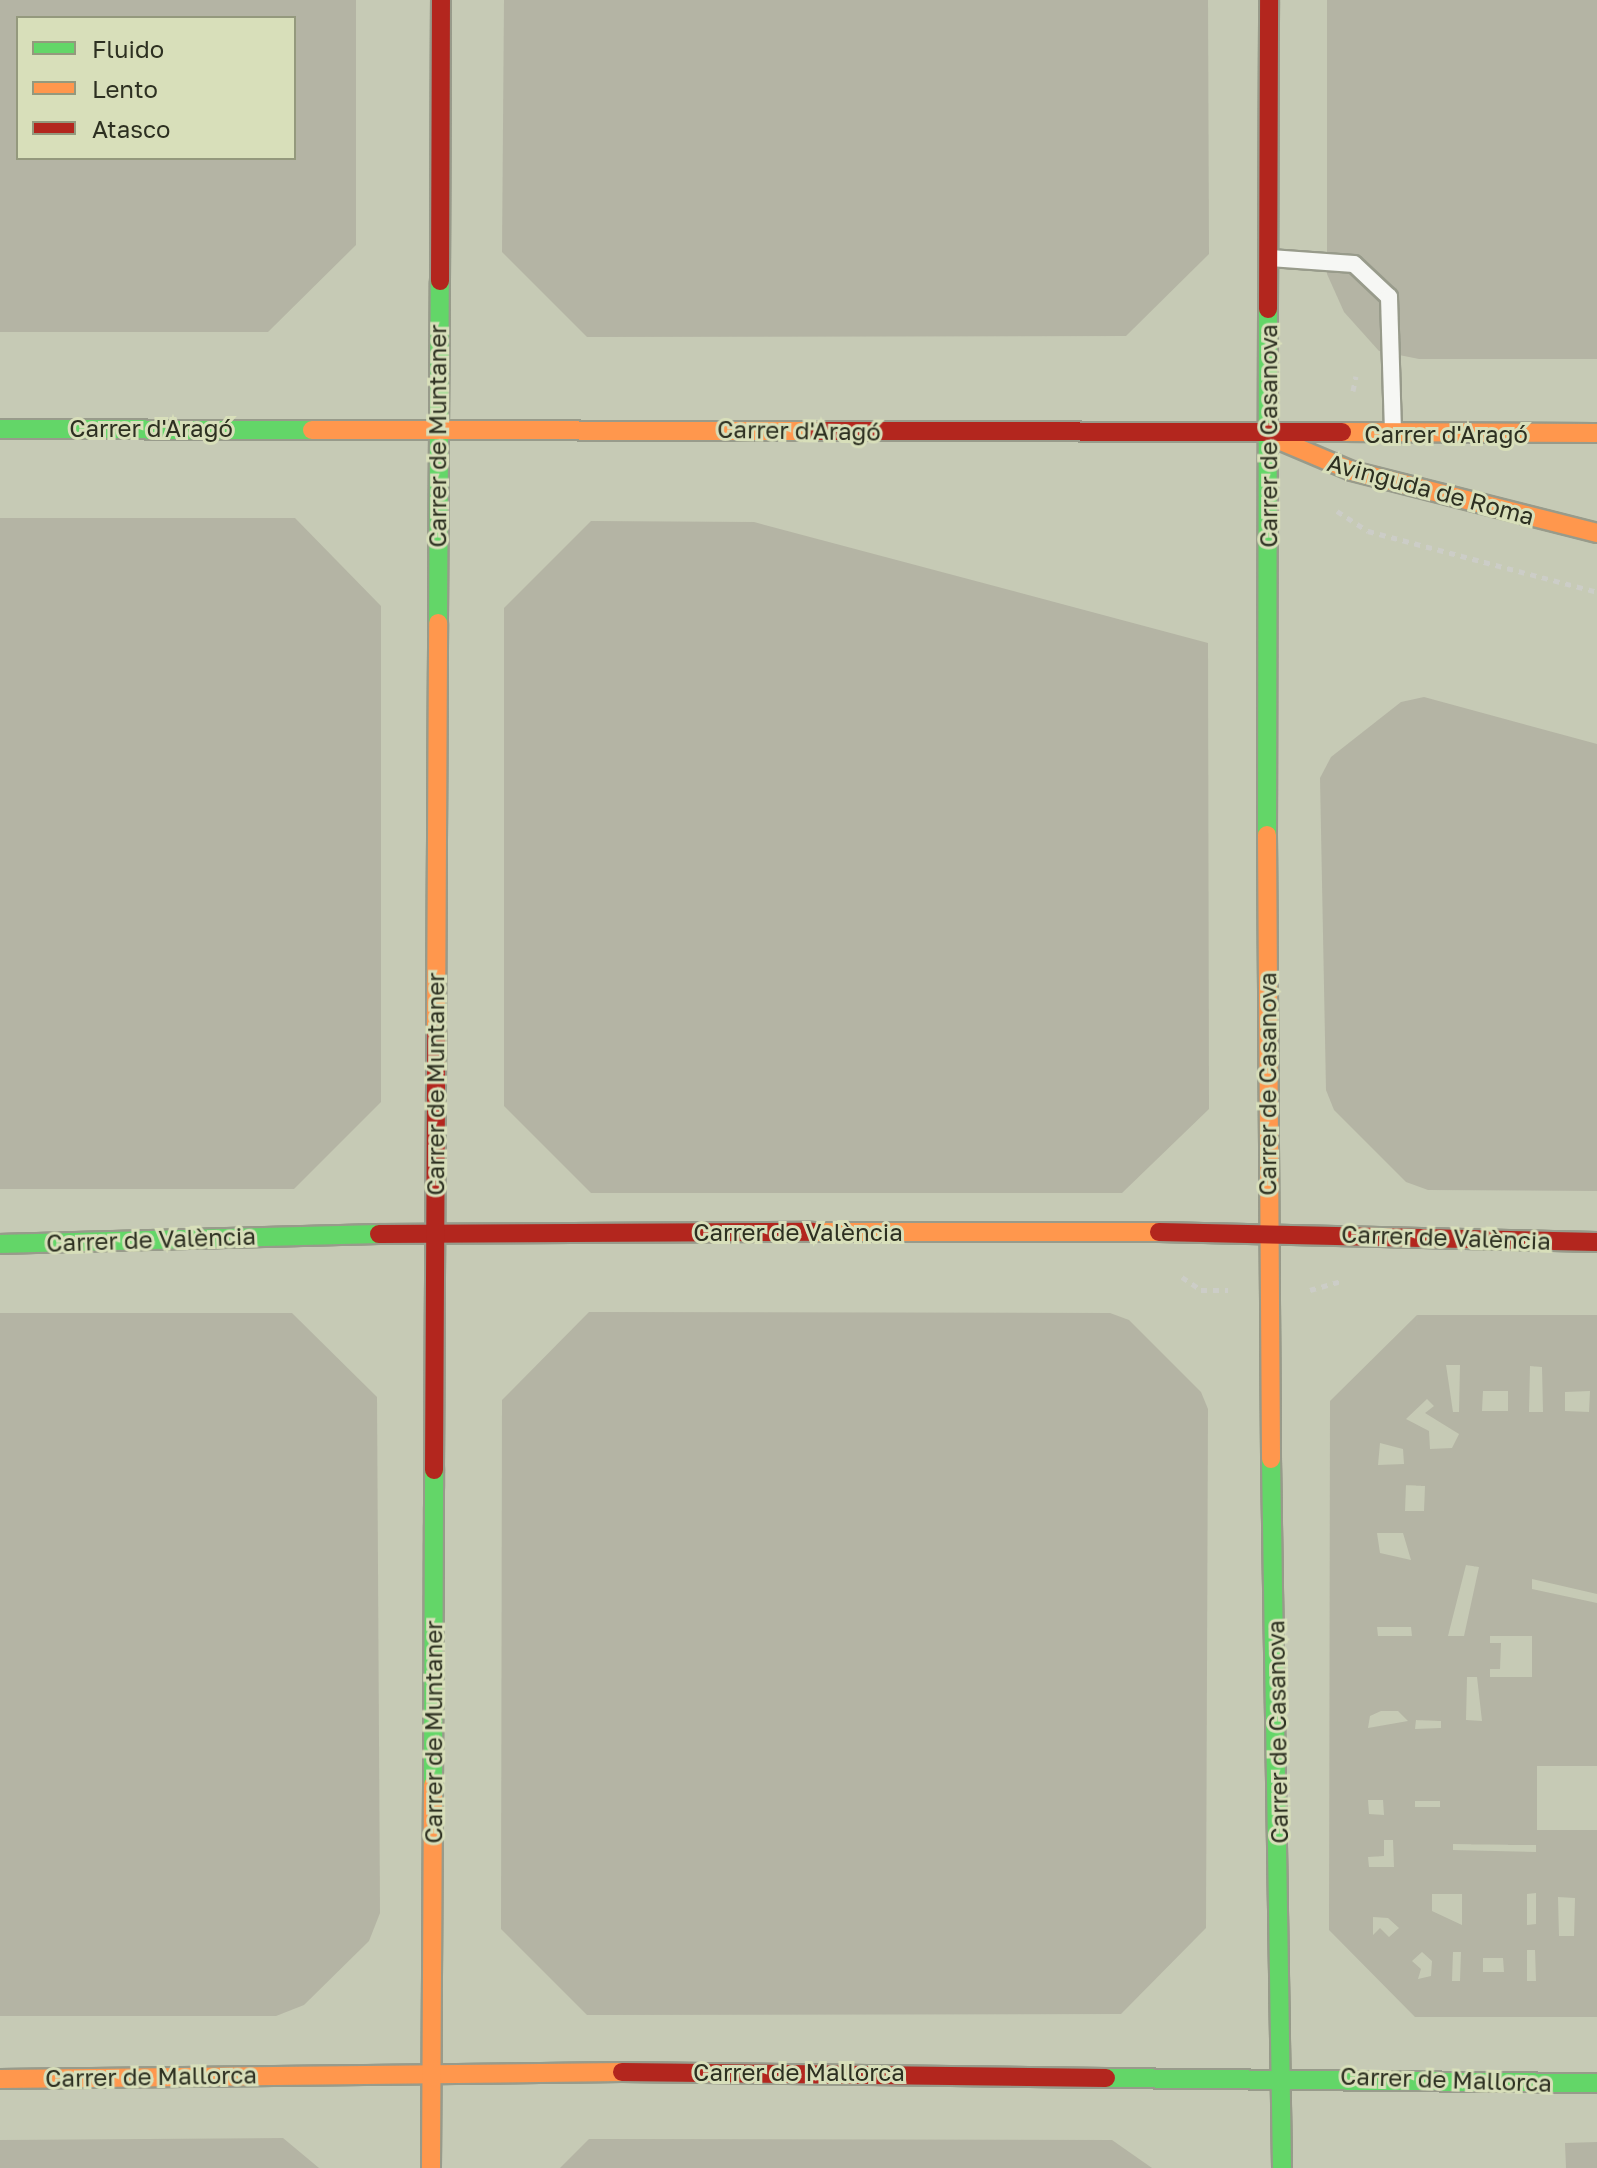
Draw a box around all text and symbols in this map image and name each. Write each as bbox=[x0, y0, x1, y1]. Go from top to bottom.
legend bbox=[16, 16, 296, 160]
text: Fluido bbox=[92, 34, 164, 63]
text: Lento bbox=[92, 74, 158, 103]
text: Atasco bbox=[92, 114, 170, 143]
street label: Carrer de Muntaner bbox=[423, 324, 451, 548]
street label: Carrer de Casanova bbox=[1254, 324, 1282, 548]
street label: Carrer d'Aragó bbox=[69, 414, 233, 442]
street label: Carrer d'Aragó bbox=[717, 414, 881, 446]
street label: Carrer d'Aragó bbox=[1364, 420, 1528, 448]
street label: Avinguda de Roma bbox=[1324, 448, 1538, 530]
street label: Carrer de Muntaner bbox=[421, 972, 449, 1196]
street label: Carrer de Casanova bbox=[1253, 972, 1281, 1196]
street label: Carrer de València bbox=[693, 1218, 903, 1246]
street label: Carrer de València bbox=[1341, 1219, 1551, 1255]
street label: Carrer de València bbox=[46, 1221, 256, 1257]
street label: Carrer de Muntaner bbox=[419, 1620, 447, 1844]
street label: Carrer de Casanova bbox=[1261, 1620, 1293, 1844]
street label: Carrer de Mallorca bbox=[693, 2058, 905, 2086]
street label: Carrer de Mallorca bbox=[45, 2060, 257, 2092]
street label: Carrer de Mallorca bbox=[1340, 2061, 1552, 2097]

